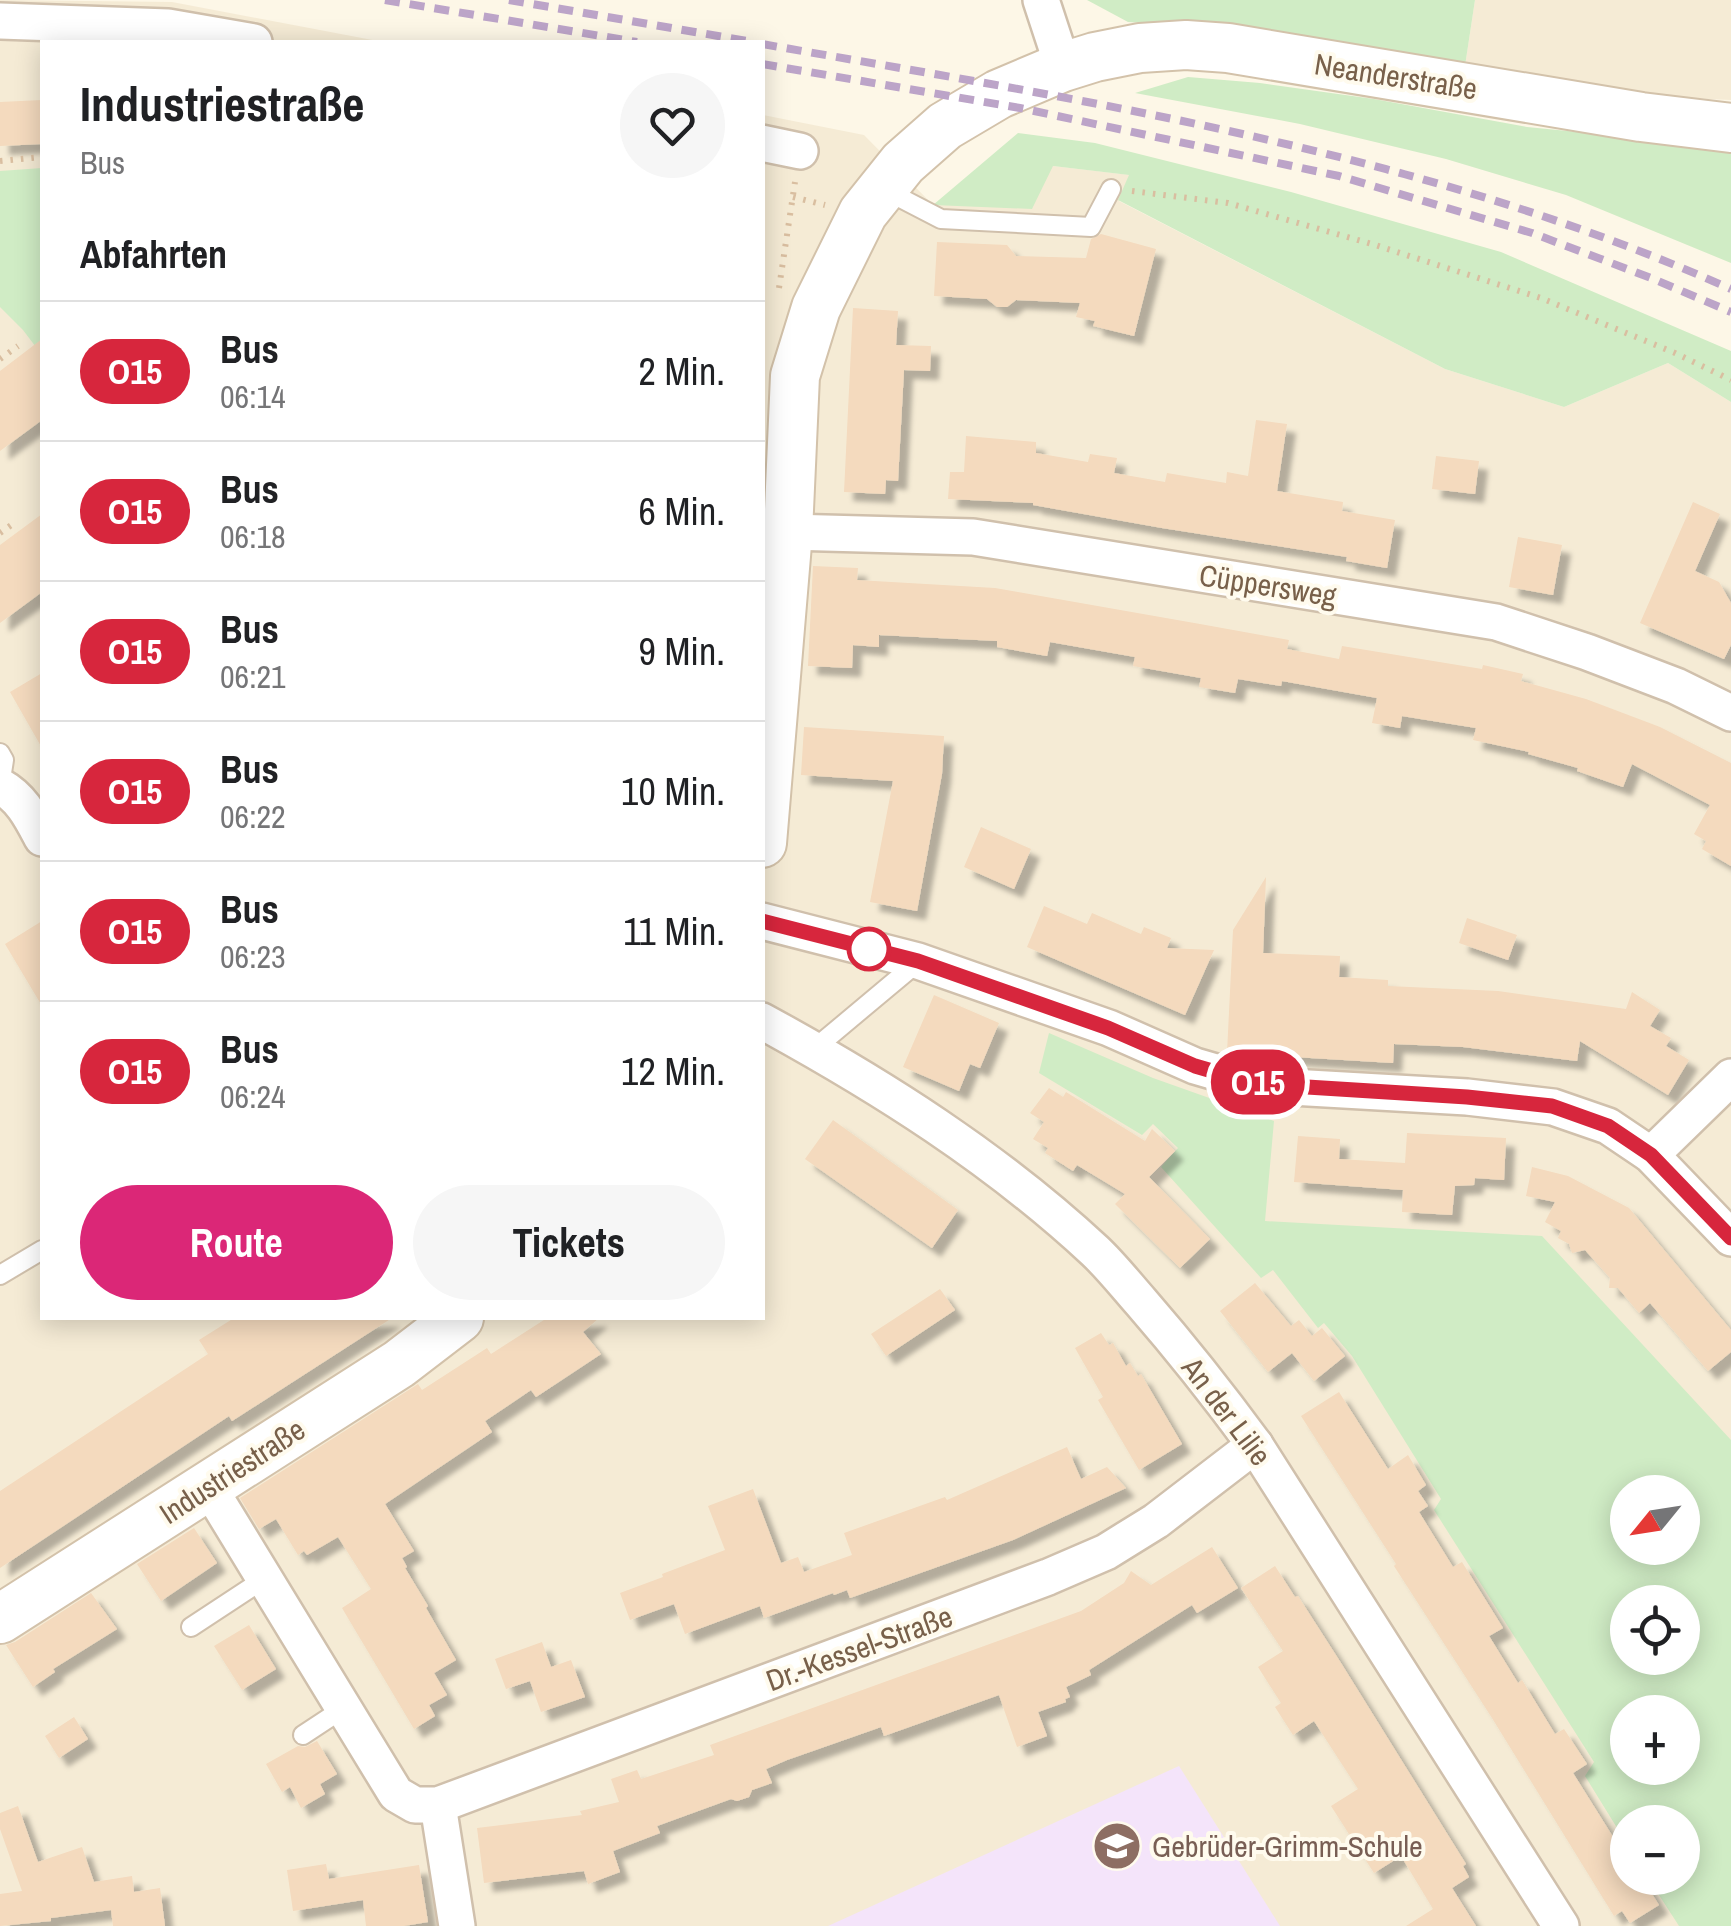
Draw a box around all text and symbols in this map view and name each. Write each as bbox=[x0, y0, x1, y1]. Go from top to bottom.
street label: Neanderstraße bbox=[1312, 43, 1480, 109]
text: Industriestraße bbox=[80, 71, 364, 136]
button: heart bbox=[620, 73, 725, 178]
text: Bus bbox=[80, 141, 125, 184]
text: Abfahrten bbox=[80, 229, 227, 280]
text: Bus bbox=[220, 324, 279, 375]
text: 2 Min. bbox=[638, 346, 725, 397]
text: O15 bbox=[108, 348, 162, 395]
text: 06:14 bbox=[220, 375, 286, 418]
text: Bus bbox=[220, 464, 279, 515]
text: 6 Min. bbox=[638, 486, 725, 537]
text: O15 bbox=[108, 488, 162, 535]
text: 06:18 bbox=[220, 515, 286, 558]
street label: Cüppersweg bbox=[1197, 554, 1340, 616]
text: Bus bbox=[220, 604, 279, 655]
text: 9 Min. bbox=[638, 626, 725, 677]
text: O15 bbox=[108, 628, 162, 675]
text: 06:21 bbox=[220, 655, 286, 698]
text: Bus bbox=[220, 744, 279, 795]
text: 10 Min. bbox=[621, 766, 725, 817]
text: O15 bbox=[108, 768, 162, 815]
text: 06:22 bbox=[220, 795, 286, 838]
text: Bus bbox=[220, 884, 279, 935]
text: 11 Min. bbox=[623, 906, 725, 957]
text: O15 bbox=[108, 908, 162, 955]
unlabelled marker bbox=[848, 928, 890, 970]
text: 06:23 bbox=[220, 935, 286, 978]
text: Bus bbox=[220, 1024, 279, 1075]
text: 12 Min. bbox=[621, 1046, 725, 1097]
text: O15 bbox=[108, 1048, 162, 1095]
line badge: O15 bbox=[1200, 1050, 1316, 1114]
text: O15 bbox=[1231, 1059, 1285, 1106]
text: 06:24 bbox=[220, 1075, 286, 1118]
button: Route bbox=[80, 1185, 393, 1300]
button: Tickets bbox=[413, 1185, 725, 1300]
street label: An der Lilie bbox=[1173, 1348, 1281, 1473]
street label: Industriestraße bbox=[152, 1409, 312, 1533]
north arrow bbox=[1610, 1475, 1700, 1565]
map controls bbox=[1610, 1475, 1700, 1895]
button: locate bbox=[1610, 1585, 1700, 1675]
street label: Dr.-Kessel-Straße bbox=[760, 1596, 958, 1700]
button: + bbox=[1610, 1695, 1700, 1785]
button: − bbox=[1610, 1805, 1700, 1895]
school or university icon: Gebrüder-Grimm-Schule bbox=[1091, 1820, 1143, 1872]
place label: Gebrüder-Grimm-Schule bbox=[1152, 1826, 1423, 1866]

